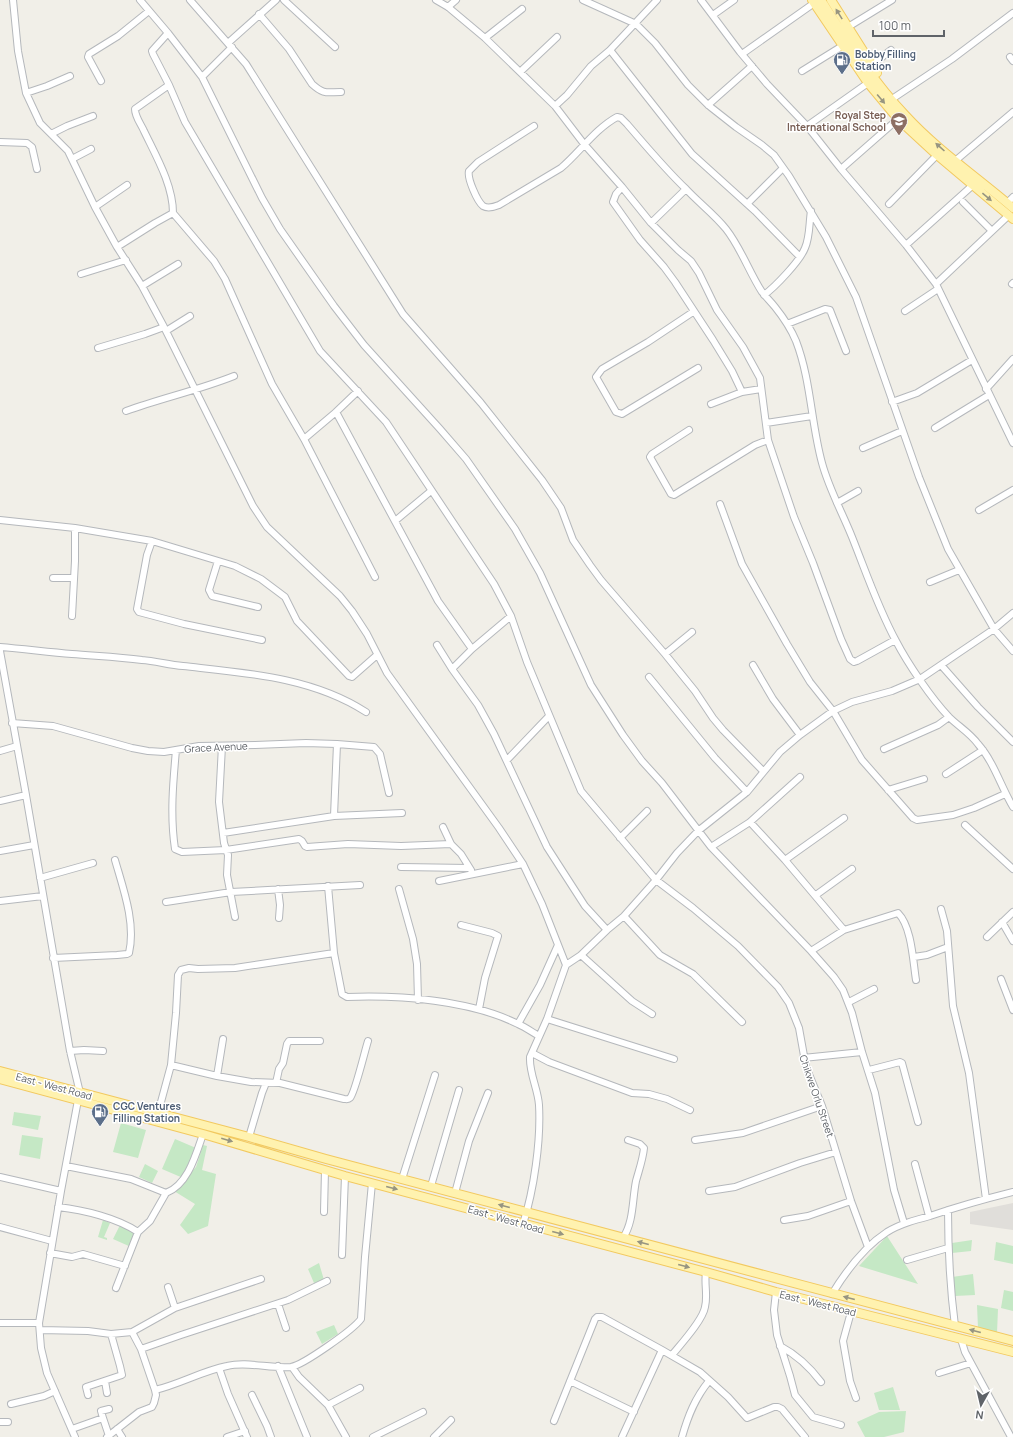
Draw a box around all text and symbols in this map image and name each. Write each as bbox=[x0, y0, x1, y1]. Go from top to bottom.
one-way arrow bbox=[836, 8, 843, 20]
scale bar bbox=[873, 12, 944, 38]
text: 100 m bbox=[879, 17, 911, 34]
place label: Bobby Filling Station bbox=[855, 47, 916, 73]
fuel station icon: Bobby Filling Station bbox=[832, 50, 852, 75]
one-way arrow bbox=[877, 94, 886, 104]
place label: Royal Step International School bbox=[787, 108, 886, 134]
school or university icon: Royal Step International School bbox=[889, 111, 909, 136]
one-way arrow bbox=[935, 143, 945, 152]
one-way arrow bbox=[981, 192, 992, 201]
street label: Grace Avenue bbox=[184, 738, 248, 756]
street label: Chikwe Orlu Street bbox=[796, 1053, 838, 1139]
street label: East - West Road bbox=[14, 1069, 94, 1103]
place label: CGC Ventures Filling Station bbox=[113, 1099, 182, 1125]
fuel station icon: CGC Ventures Filling Station bbox=[90, 1102, 110, 1127]
one-way arrow bbox=[221, 1137, 233, 1143]
one-way arrow bbox=[386, 1185, 398, 1191]
street label: East - West Road bbox=[466, 1201, 546, 1237]
one-way arrow bbox=[497, 1203, 509, 1209]
one-way arrow bbox=[552, 1231, 564, 1237]
one-way arrow bbox=[637, 1240, 649, 1246]
one-way arrow bbox=[678, 1264, 690, 1270]
street label: East - West Road bbox=[778, 1287, 858, 1319]
one-way arrow bbox=[843, 1295, 856, 1301]
one-way arrow bbox=[969, 1328, 981, 1334]
north arrow bbox=[961, 1385, 1001, 1425]
text: N bbox=[974, 1407, 984, 1423]

